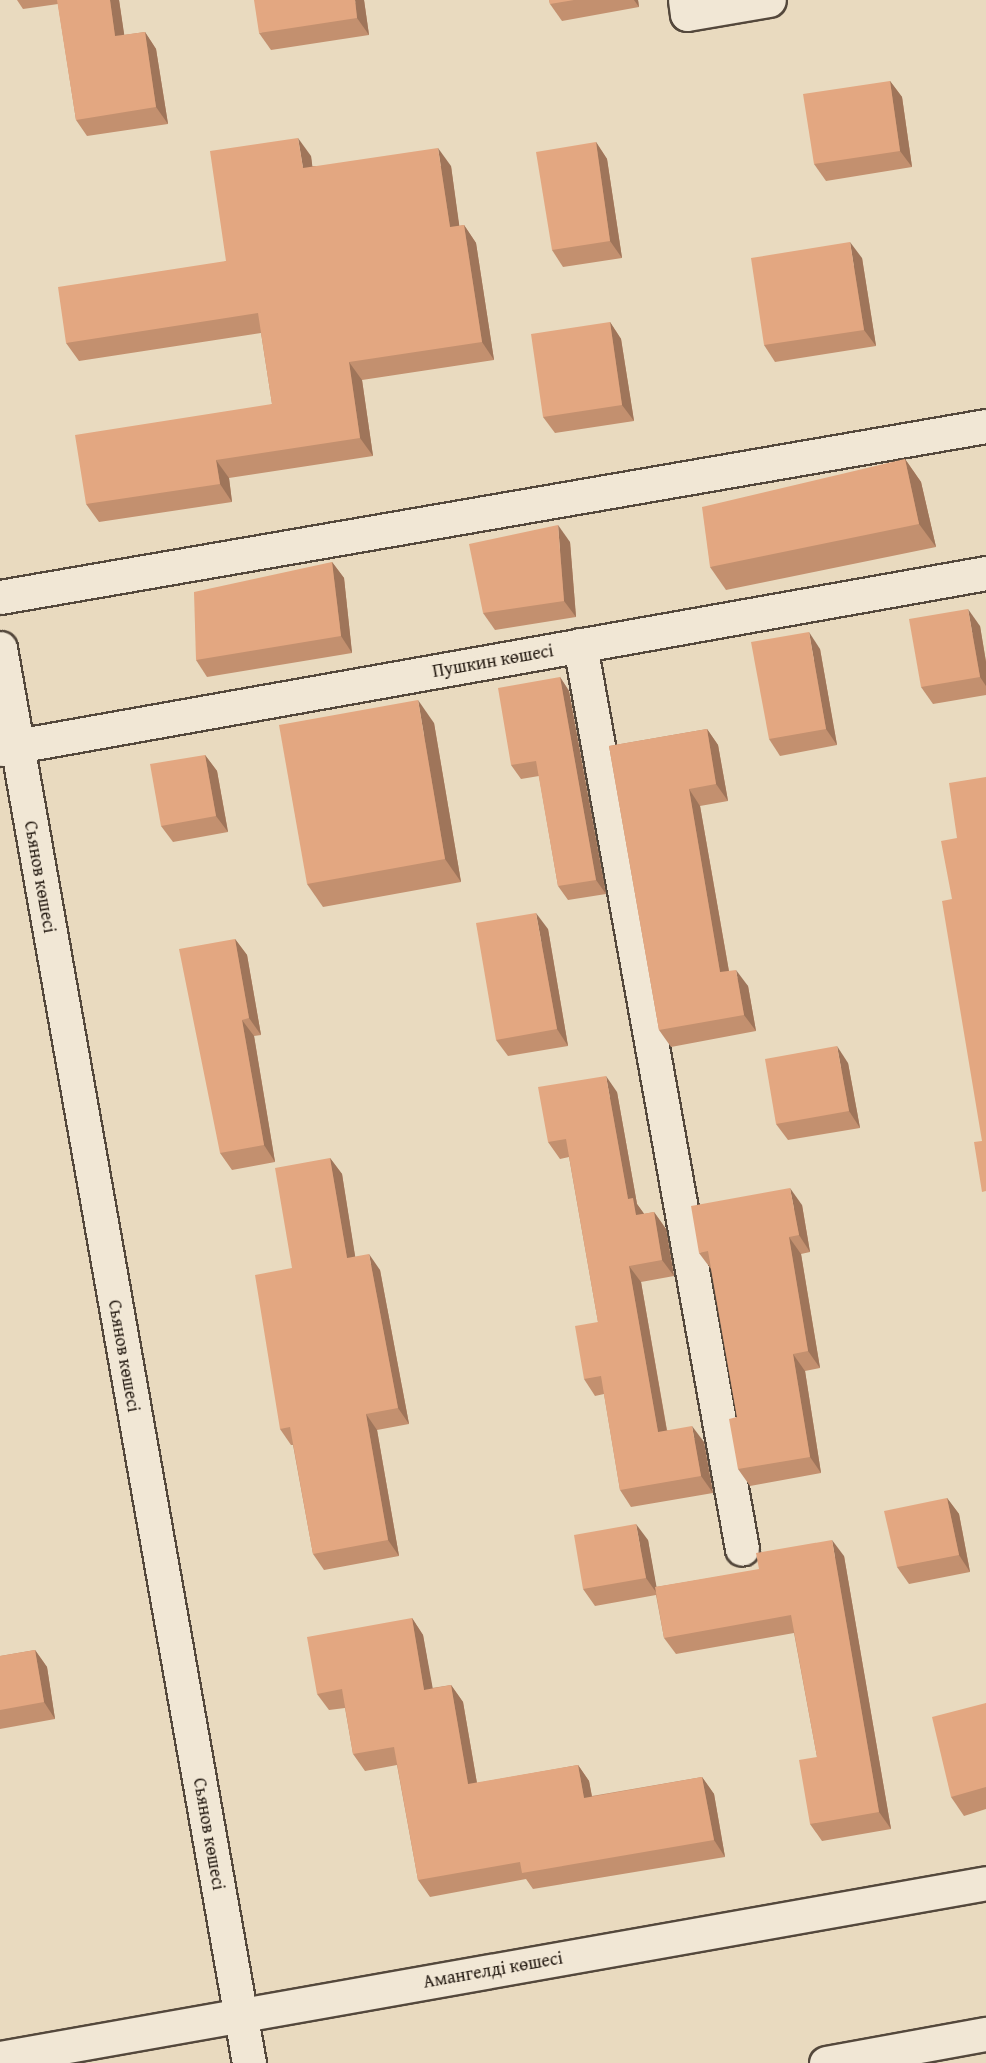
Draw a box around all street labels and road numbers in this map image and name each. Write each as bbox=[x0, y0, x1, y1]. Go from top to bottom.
street label: Пушкин көшесі bbox=[431, 640, 555, 682]
street label: Сьянов көшесі bbox=[20, 819, 60, 935]
street label: Сьянов көшесі bbox=[104, 1298, 144, 1414]
street label: Сьянов көшесі bbox=[189, 1776, 229, 1892]
street label: Амангелді көшесі bbox=[422, 1947, 564, 1993]

